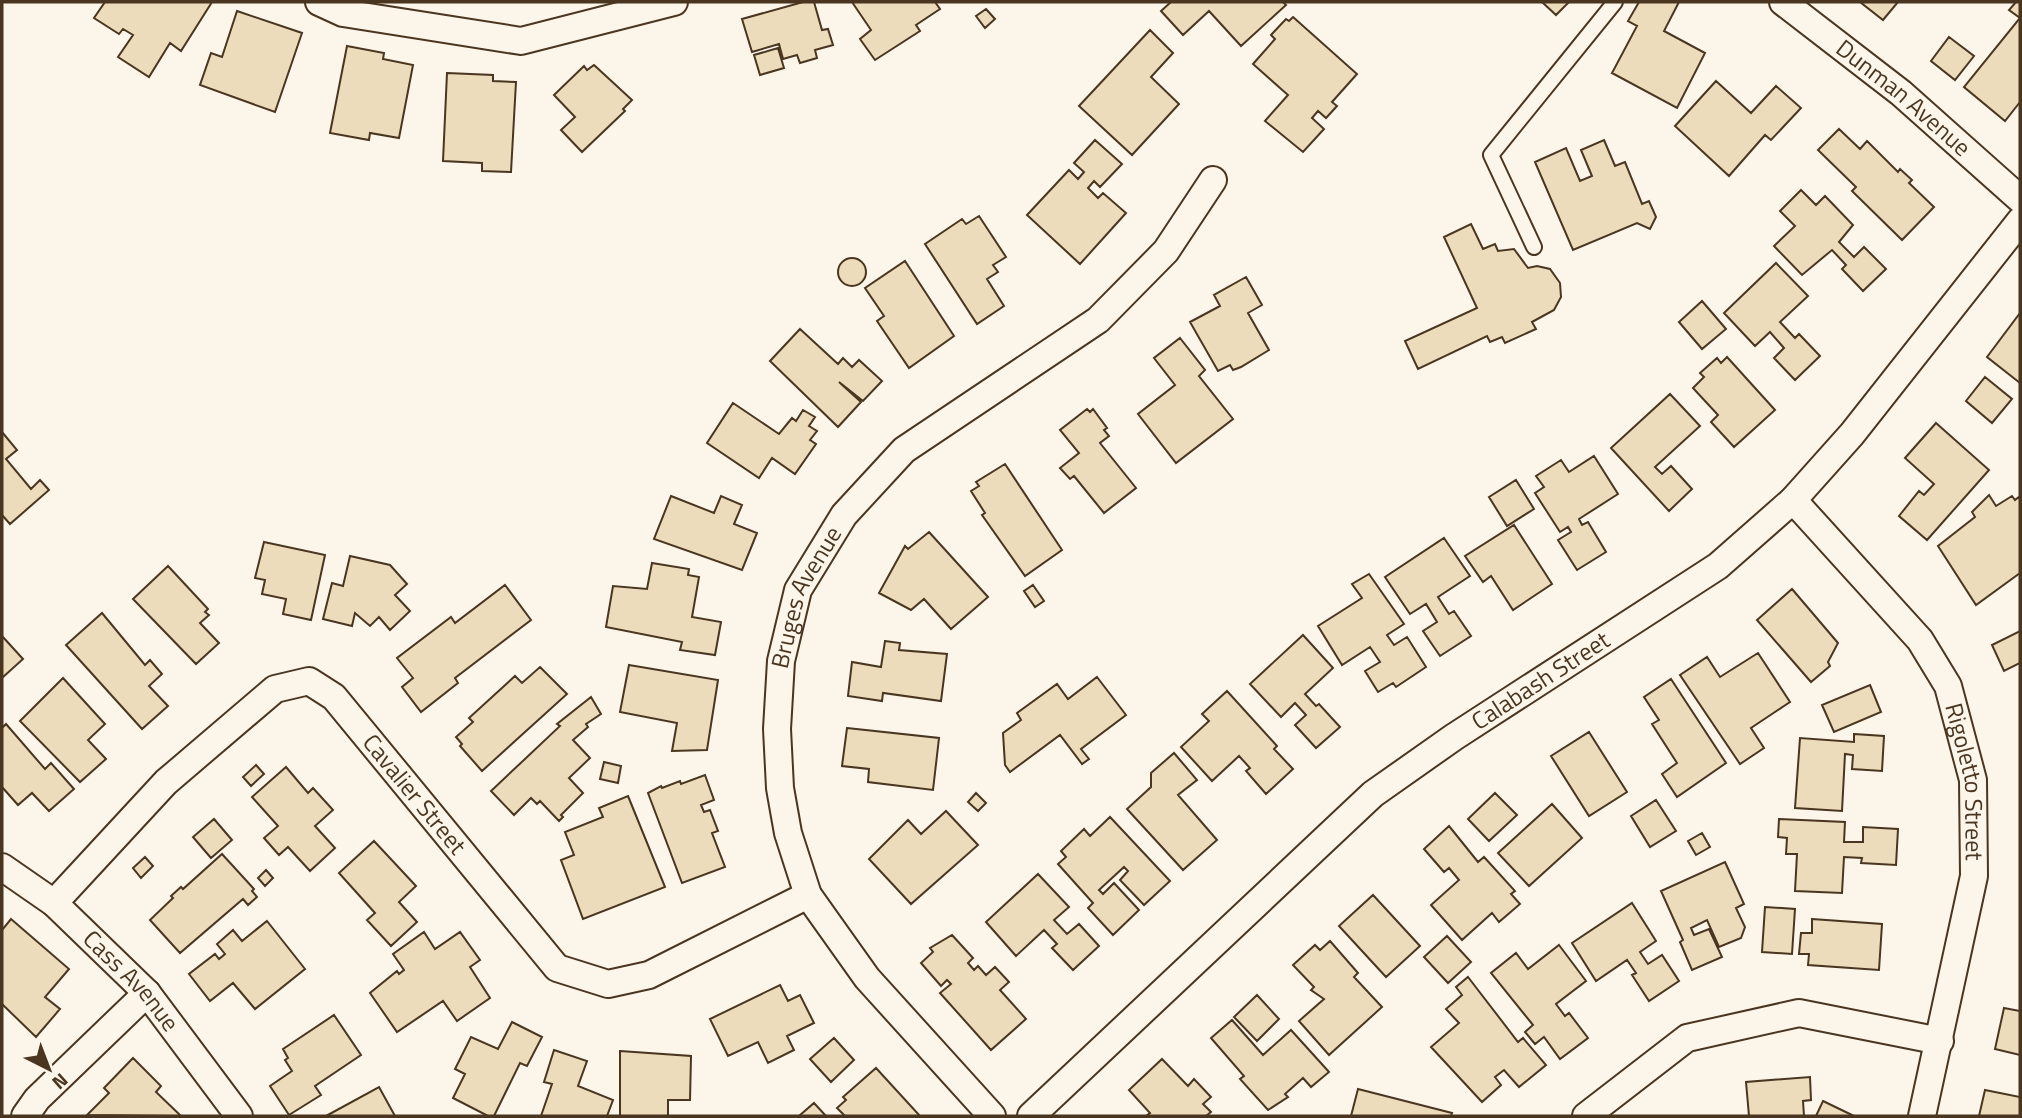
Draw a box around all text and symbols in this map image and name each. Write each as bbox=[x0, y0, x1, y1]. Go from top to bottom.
street label: Dunman Avenue bbox=[1829, 30, 1980, 164]
street label: Bruges Avenue bbox=[761, 519, 850, 672]
street label: Calabash Street bbox=[1464, 622, 1617, 738]
street label: Rigoletto Street bbox=[1936, 699, 1993, 861]
street label: Cavalier Street bbox=[354, 726, 476, 862]
street label: Cass Avenue bbox=[75, 921, 189, 1039]
north arrow bbox=[14, 1034, 84, 1104]
text: N bbox=[46, 1067, 75, 1097]

